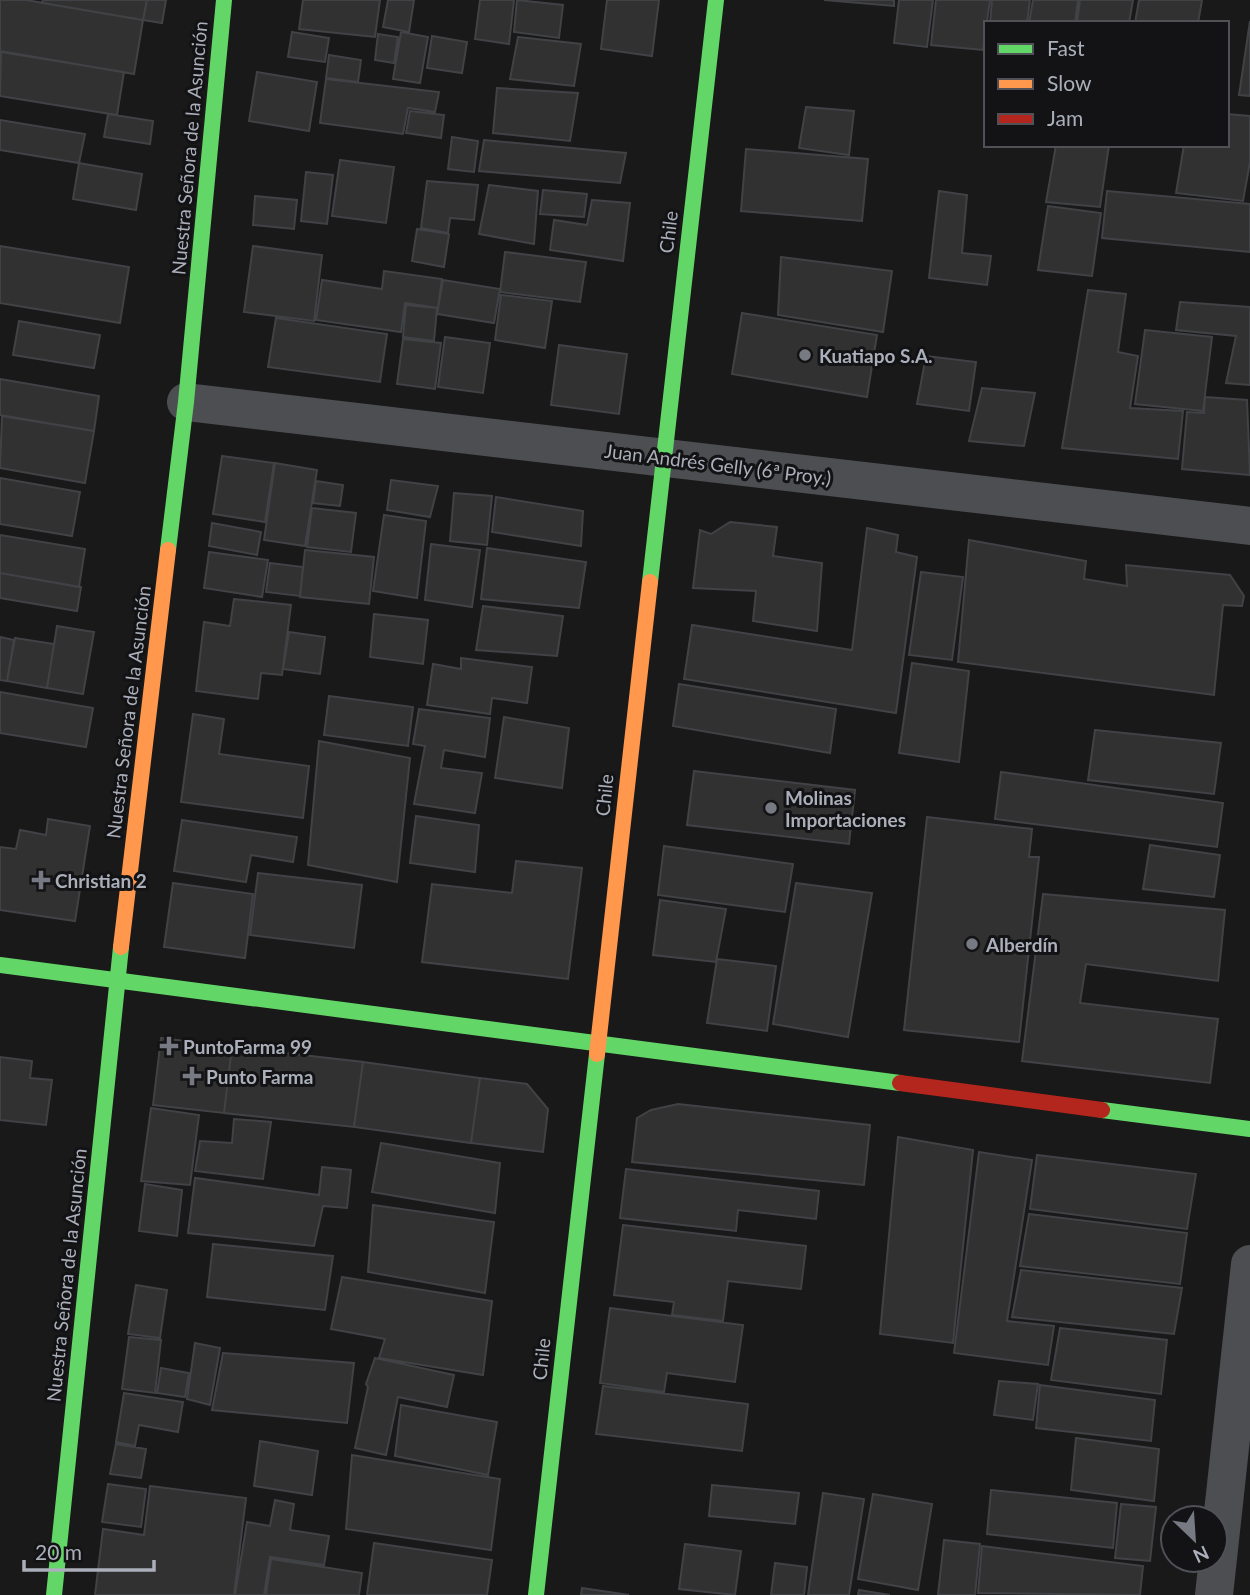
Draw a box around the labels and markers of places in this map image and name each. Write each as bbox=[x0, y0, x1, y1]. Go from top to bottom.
place label: Kuatiapo S.A. bbox=[819, 344, 933, 367]
marker: Kuatiapo S.A. bbox=[797, 347, 813, 363]
place label: Molinas Importaciones bbox=[785, 786, 906, 831]
marker: Molinas Importaciones bbox=[763, 800, 779, 816]
place label: Christian 2 bbox=[55, 869, 147, 892]
marker: Christian 2 bbox=[33, 872, 49, 888]
place label: Alberdín bbox=[985, 933, 1058, 956]
marker: Alberdín bbox=[964, 936, 980, 952]
place label: PuntoFarma 99 bbox=[183, 1035, 312, 1058]
marker: PuntoFarma 99 bbox=[161, 1038, 177, 1054]
place label: Punto Farma bbox=[206, 1065, 313, 1088]
marker: Punto Farma bbox=[184, 1068, 200, 1084]

